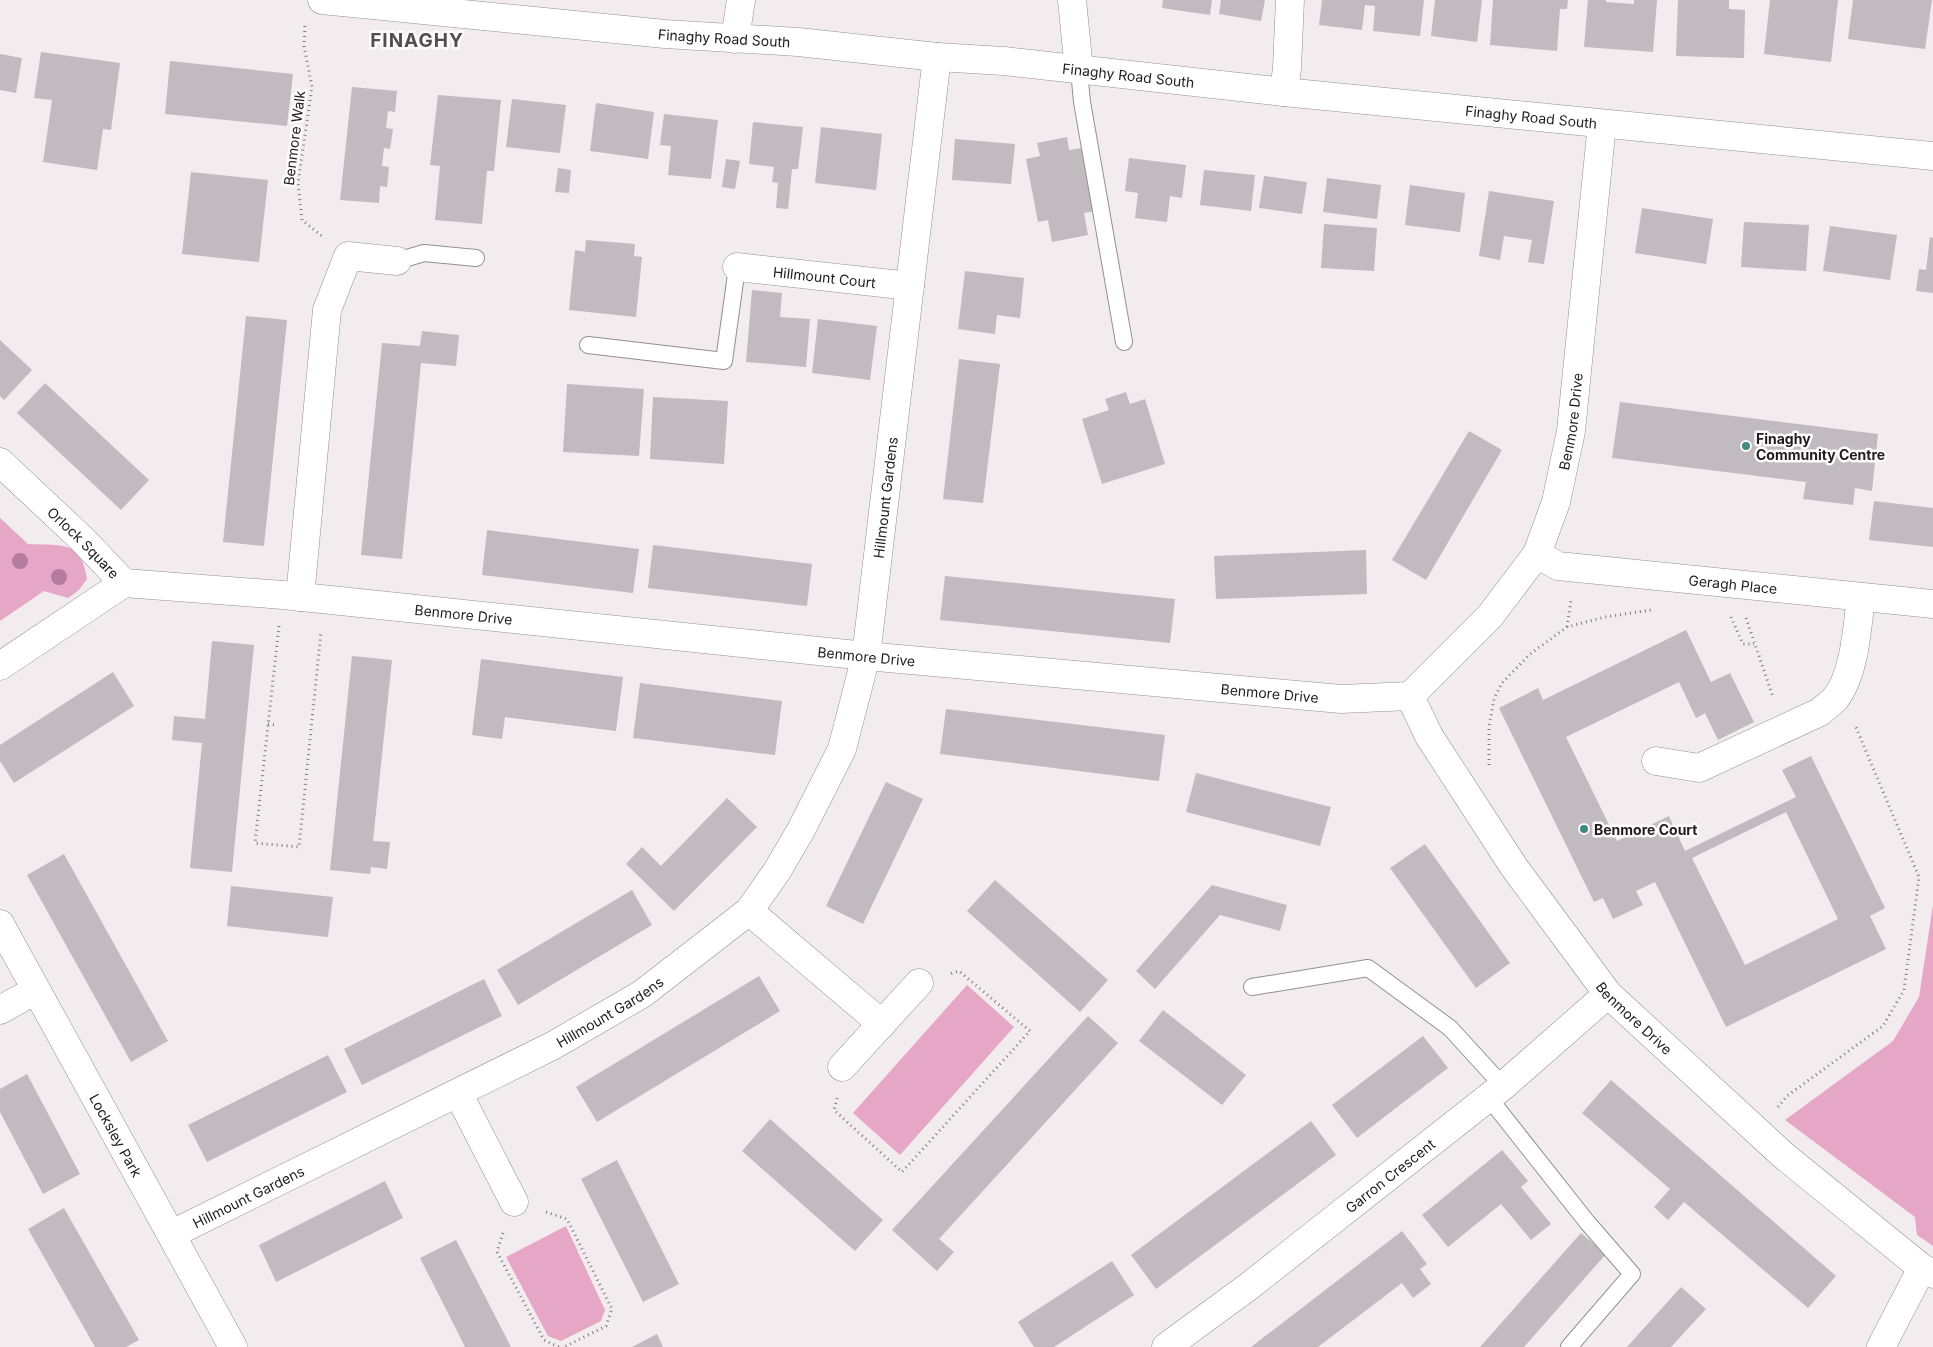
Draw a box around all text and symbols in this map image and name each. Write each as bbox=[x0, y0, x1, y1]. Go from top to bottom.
street label: Finaghy Road South bbox=[657, 25, 791, 50]
district label: FINAGHY bbox=[370, 29, 464, 52]
street label: Finaghy Road South bbox=[1062, 59, 1195, 91]
street label: Benmore Walk bbox=[280, 89, 308, 186]
street label: Finaghy Road South bbox=[1464, 101, 1598, 131]
street label: Hillmount Court bbox=[772, 263, 877, 291]
street label: Benmore Drive bbox=[1554, 372, 1585, 472]
place label: Finaghy Community Centre bbox=[1756, 430, 1885, 463]
street label: Hillmount Gardens bbox=[869, 436, 900, 559]
marker: Finaghy Community Centre bbox=[1740, 440, 1752, 452]
street label: Orlock Square bbox=[44, 503, 123, 582]
street label: Geragh Place bbox=[1688, 571, 1778, 597]
street label: Benmore Drive bbox=[414, 600, 513, 627]
street label: Benmore Drive bbox=[817, 642, 916, 669]
street label: Benmore Drive bbox=[1220, 680, 1319, 705]
place label: Benmore Court bbox=[1594, 821, 1697, 838]
marker: Benmore Court bbox=[1578, 823, 1590, 835]
street label: Hillmount Gardens bbox=[553, 972, 666, 1050]
street label: Benmore Drive bbox=[1593, 978, 1676, 1058]
street label: Locksley Park bbox=[87, 1090, 146, 1180]
street label: Garron Crescent bbox=[1341, 1135, 1438, 1216]
street label: Hillmount Gardens bbox=[190, 1162, 307, 1231]

